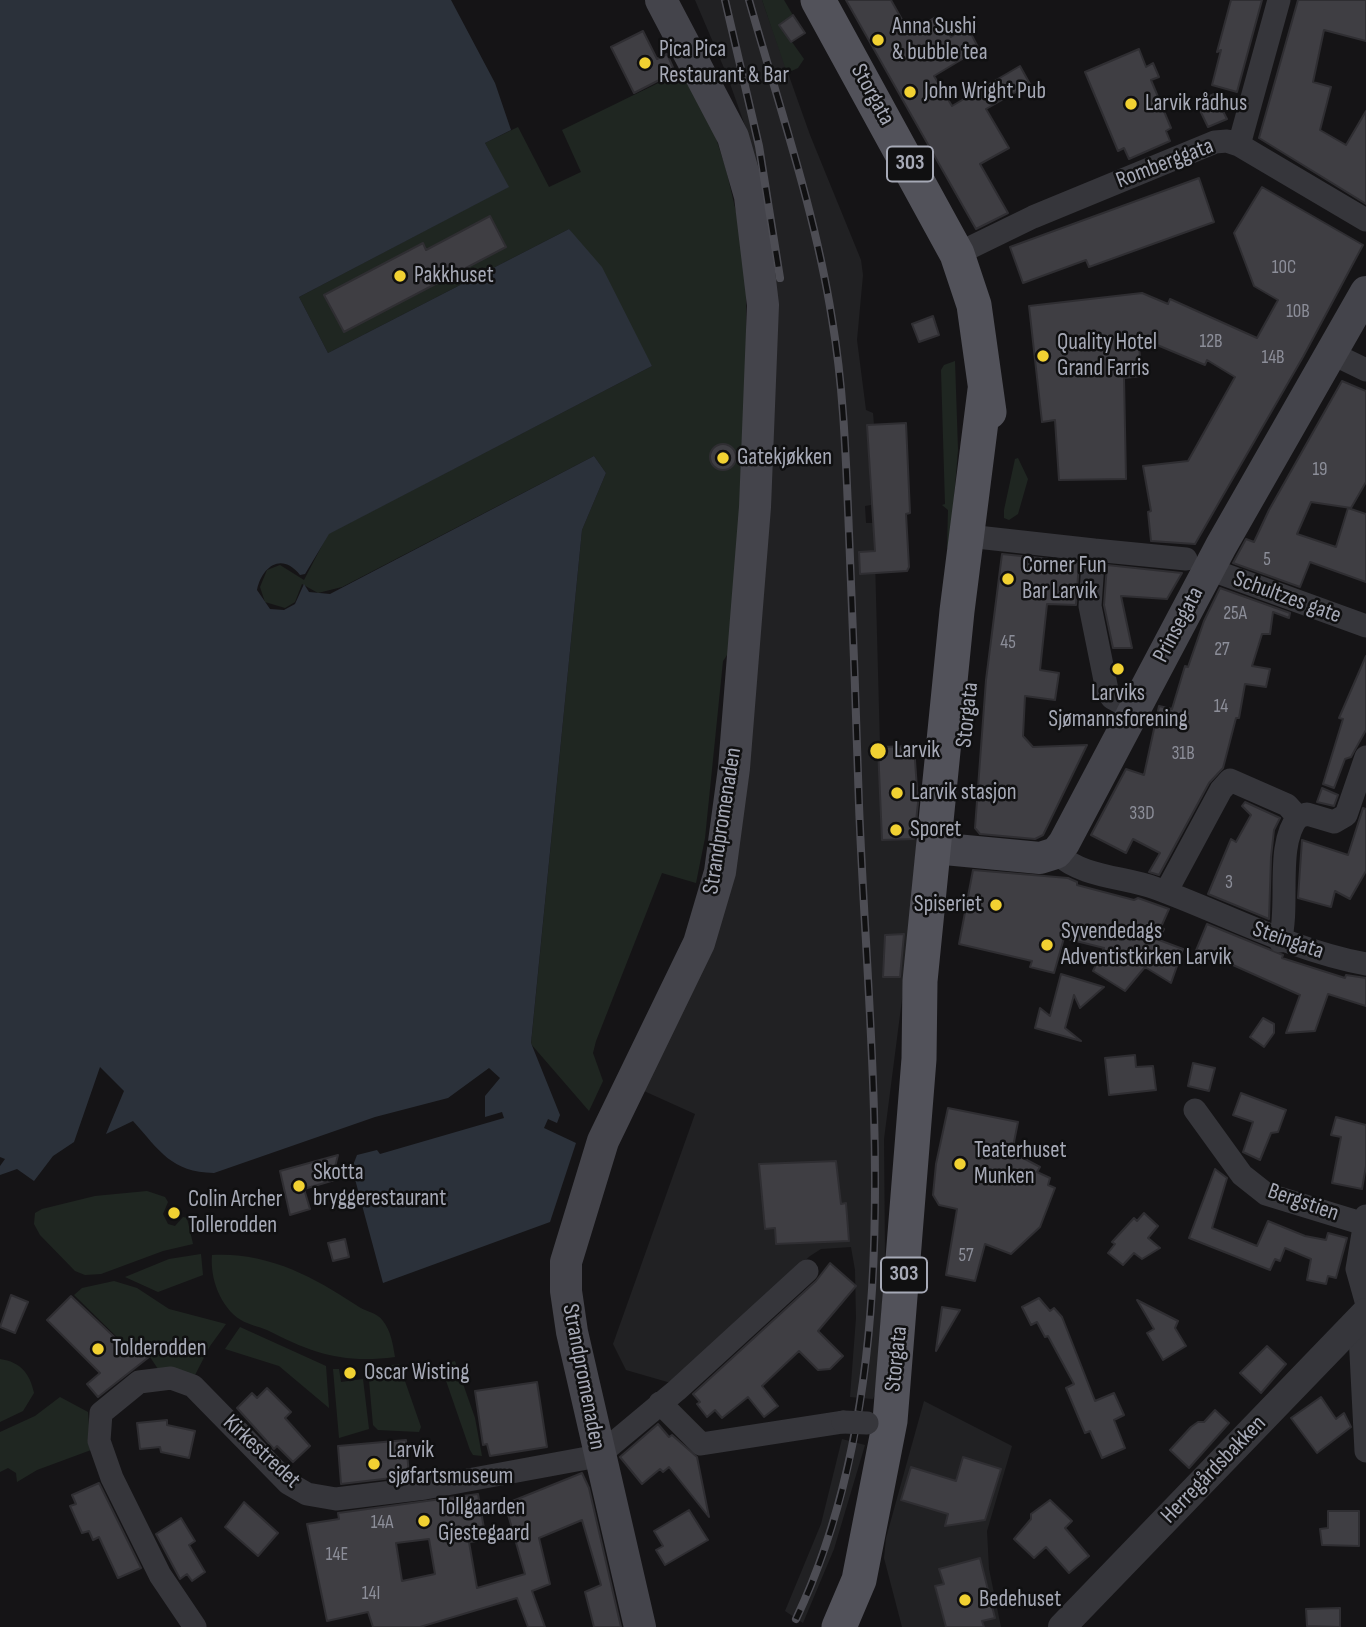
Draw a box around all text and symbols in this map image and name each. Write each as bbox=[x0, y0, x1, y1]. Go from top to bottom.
place label: Anna Sushi & bubble tea bbox=[892, 13, 988, 67]
marker: Anna Sushi & bubble tea bbox=[870, 32, 886, 48]
place label: Pica Pica Restaurant & Bar bbox=[659, 36, 789, 90]
marker: Pica Pica Restaurant & Bar bbox=[637, 55, 653, 71]
street label: Storgata bbox=[844, 60, 900, 130]
place label: John Wright Pub bbox=[924, 78, 1046, 106]
marker: John Wright Pub bbox=[902, 84, 918, 100]
place label: Larvik rådhus bbox=[1145, 90, 1247, 118]
marker: Larvik rådhus bbox=[1123, 96, 1139, 112]
street label: Romberggata bbox=[1112, 133, 1218, 195]
road number: 303 bbox=[887, 146, 933, 182]
house number: 10C bbox=[1272, 257, 1296, 279]
place label: Pakkhuset bbox=[414, 262, 494, 290]
marker: Pakkhuset bbox=[392, 268, 408, 284]
house number: 10B bbox=[1286, 301, 1310, 323]
place label: Quality Hotel Grand Farris bbox=[1057, 329, 1157, 383]
house number: 12B bbox=[1199, 331, 1223, 353]
house number: 14B bbox=[1261, 347, 1285, 369]
marker: Quality Hotel Grand Farris bbox=[1035, 348, 1051, 364]
place label: Gatekjøkken bbox=[737, 444, 832, 472]
marker: Gatekjøkken bbox=[715, 450, 731, 466]
house number: 19 bbox=[1312, 459, 1328, 481]
house number: 5 bbox=[1263, 549, 1271, 571]
place label: Corner Fun Bar Larvik bbox=[1022, 552, 1107, 606]
street label: Schultzes gate bbox=[1229, 566, 1345, 630]
marker: Corner Fun Bar Larvik bbox=[1000, 571, 1016, 587]
street label: Prinsegata bbox=[1148, 583, 1210, 667]
house number: 25A bbox=[1223, 603, 1247, 625]
house number: 45 bbox=[1000, 632, 1016, 654]
house number: 27 bbox=[1214, 639, 1230, 661]
marker: Larviks Sjømannsforening bbox=[1110, 661, 1126, 677]
place label: Larviks Sjømannsforening bbox=[1048, 680, 1188, 734]
street label: Storgata bbox=[951, 681, 985, 749]
house number: 14 bbox=[1214, 696, 1228, 718]
place label: Larvik bbox=[894, 737, 940, 765]
marker: Larvik bbox=[868, 741, 888, 761]
house number: 31B bbox=[1171, 743, 1195, 765]
street label: Strandpromenaden bbox=[698, 746, 748, 896]
place label: Larvik stasjon bbox=[911, 779, 1017, 807]
marker: Larvik stasjon bbox=[889, 785, 905, 801]
house number: 33D bbox=[1129, 803, 1155, 825]
place label: Sporet bbox=[910, 816, 961, 844]
marker: Sporet bbox=[888, 822, 904, 838]
house number: 3 bbox=[1225, 872, 1233, 894]
place label: Spiseriet bbox=[914, 891, 982, 919]
marker: Spiseriet bbox=[988, 897, 1004, 913]
street label: Steingata bbox=[1249, 916, 1327, 966]
place label: Syvendedags Adventistkirken Larvik bbox=[1061, 918, 1232, 972]
marker: Syvendedags Adventistkirken Larvik bbox=[1039, 937, 1055, 953]
place label: Teaterhuset Munken bbox=[974, 1137, 1067, 1191]
marker: Teaterhuset Munken bbox=[952, 1156, 968, 1172]
place label: Skotta bryggerestaurant bbox=[313, 1159, 446, 1213]
marker: Skotta bryggerestaurant bbox=[291, 1178, 307, 1194]
street label: Bergstien bbox=[1264, 1178, 1342, 1228]
place label: Colin Archer Tollerodden bbox=[188, 1186, 282, 1240]
marker: Colin Archer Tollerodden bbox=[166, 1205, 182, 1221]
house number: 57 bbox=[958, 1245, 974, 1267]
road number: 303 bbox=[881, 1258, 927, 1292]
street label: Strandpromenaden bbox=[555, 1302, 611, 1452]
street label: Storgata bbox=[880, 1325, 914, 1393]
place label: Tolderodden bbox=[112, 1335, 207, 1363]
marker: Tolderodden bbox=[90, 1341, 106, 1357]
place label: Oscar Wisting bbox=[364, 1359, 469, 1387]
marker: Oscar Wisting bbox=[342, 1365, 358, 1381]
street label: Kirkestredet bbox=[217, 1409, 305, 1495]
street label: Herregårdsbakken bbox=[1156, 1410, 1272, 1530]
place label: Larvik sjøfartsmuseum bbox=[388, 1437, 513, 1491]
marker: Larvik sjøfartsmuseum bbox=[366, 1456, 382, 1472]
place label: Tollgaarden Gjestegaard bbox=[438, 1494, 530, 1548]
house number: 14A bbox=[371, 1512, 393, 1534]
marker: Tollgaarden Gjestegaard bbox=[416, 1513, 432, 1529]
house number: 14E bbox=[326, 1544, 348, 1566]
house number: 14I bbox=[362, 1583, 380, 1605]
place label: Bedehuset bbox=[979, 1586, 1061, 1614]
marker: Bedehuset bbox=[957, 1592, 973, 1608]

